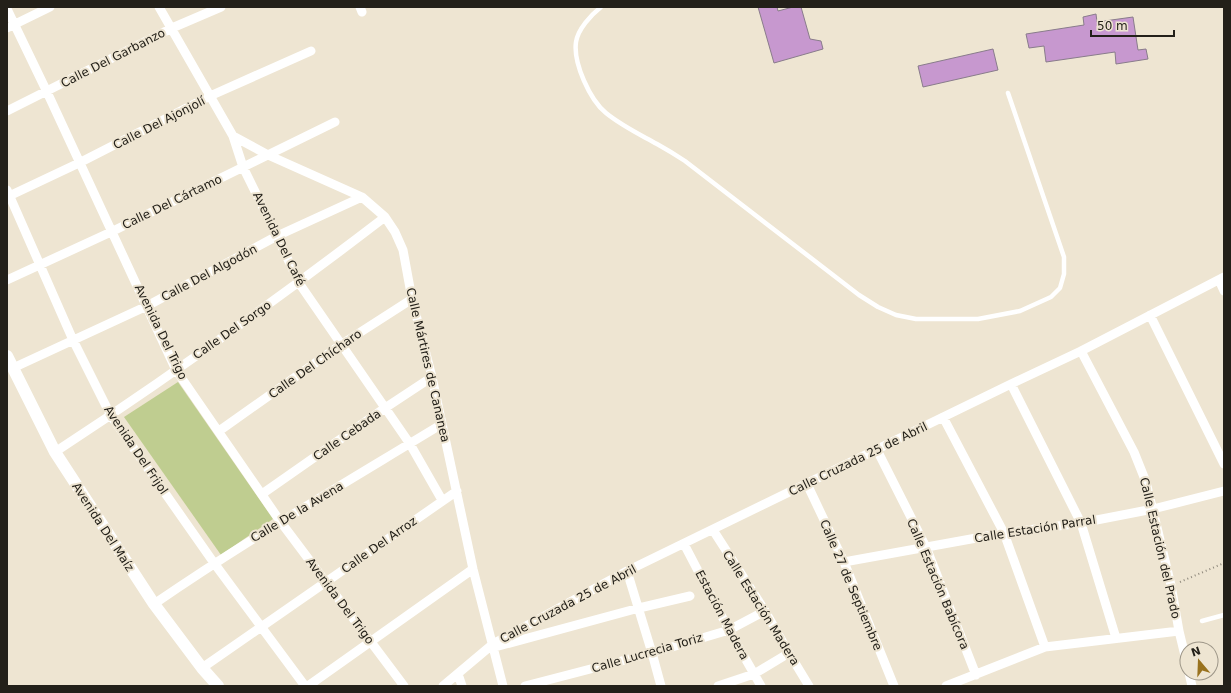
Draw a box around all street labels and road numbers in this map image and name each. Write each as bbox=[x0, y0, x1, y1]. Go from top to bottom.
street label: Calle Del Garbanzo bbox=[59, 26, 167, 90]
street label: Calle Del Ajonjolí bbox=[111, 93, 208, 152]
street label: Calle Del Cártamo bbox=[120, 172, 224, 232]
street label: Avenida Del Café bbox=[250, 190, 308, 288]
street label: Calle Del Algodón bbox=[159, 242, 259, 304]
street label: Avenida Del Trigo bbox=[132, 282, 190, 382]
street label: Calle Mártires de Cananea bbox=[403, 286, 453, 444]
street label: Calle Del Sorgo bbox=[190, 298, 274, 362]
street label: Calle Del Chícharo bbox=[266, 327, 364, 401]
street label: Avenida Del Frijol bbox=[101, 403, 171, 497]
street label: Calle Cebada bbox=[311, 407, 383, 463]
street label: Calle Cruzada 25 de Abril bbox=[786, 419, 930, 499]
street label: Calle Estación del Prado bbox=[1137, 476, 1183, 620]
street label: Calle De la Avena bbox=[248, 479, 346, 545]
street label: Avenida Del Maíz bbox=[69, 480, 137, 574]
street label: Calle Estación Parral bbox=[973, 512, 1097, 546]
street label: Calle Del Arroz bbox=[339, 514, 419, 576]
street label: Calle Estación Babícora bbox=[904, 516, 972, 652]
street label: Calle 27 de Septiembre bbox=[817, 517, 885, 653]
street label: Calle Estación Madera bbox=[720, 548, 802, 668]
street label: Avenida Del Trigo bbox=[303, 555, 377, 647]
street label: Calle Cruzada 25 de Abril bbox=[497, 562, 639, 646]
street label: Estación Madera bbox=[692, 568, 752, 662]
street label: Calle Lucrecia Toriz bbox=[590, 630, 704, 676]

